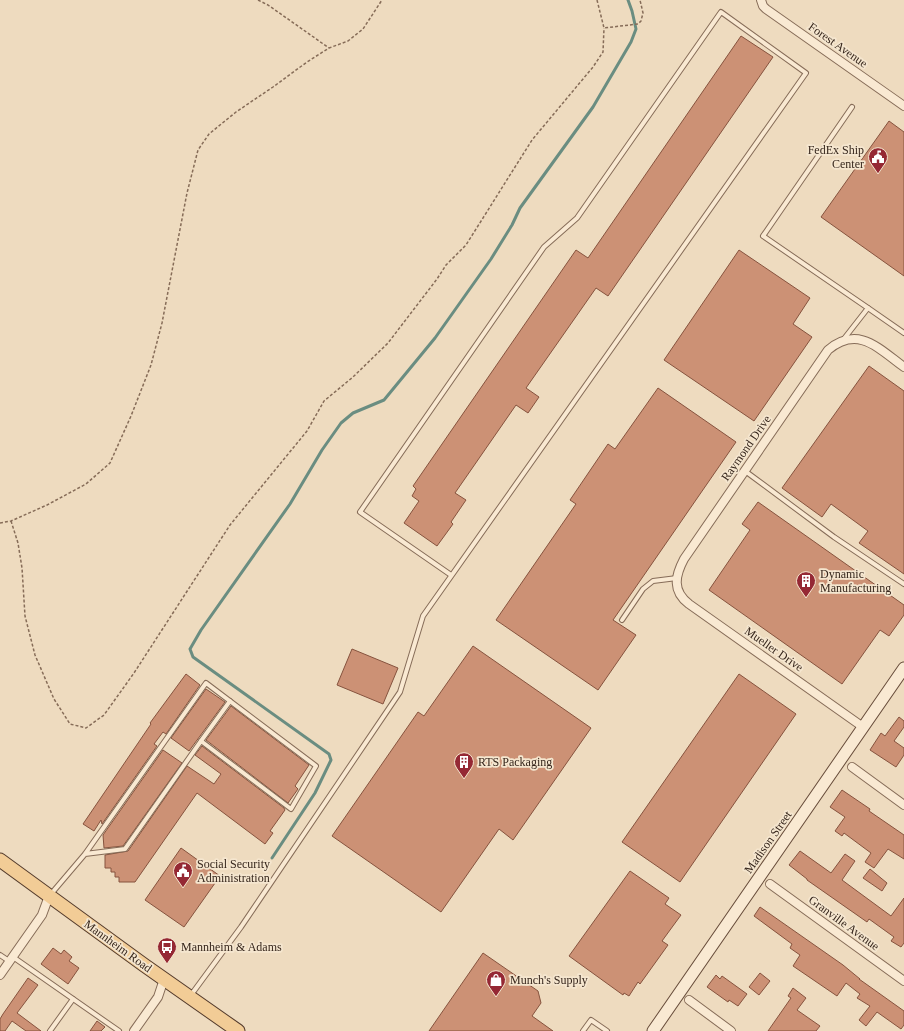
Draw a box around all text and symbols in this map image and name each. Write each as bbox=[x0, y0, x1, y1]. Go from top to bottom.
street label: Forest Avenue bbox=[806, 20, 870, 70]
place label: FedEx Ship Center bbox=[808, 143, 864, 171]
public building icon: FedEx Ship Center bbox=[867, 146, 889, 174]
street label: Raymond Drive bbox=[718, 412, 774, 484]
place label: Dynamic Manufacturing bbox=[820, 567, 891, 595]
building icon: Dynamic Manufacturing bbox=[795, 570, 817, 598]
street label: Mueller Drive bbox=[742, 624, 806, 674]
building icon: RTS Packaging bbox=[453, 751, 475, 779]
place label: RTS Packaging bbox=[478, 755, 552, 769]
street label: Madison Street bbox=[741, 808, 795, 876]
place label: Social Security Administration bbox=[197, 857, 270, 885]
public building icon: Social Security Administration bbox=[172, 860, 194, 888]
street label: Granville Avenue bbox=[806, 893, 882, 953]
street label: Mannheim Road bbox=[81, 917, 155, 975]
bus stop icon: Mannheim & Adams bbox=[156, 936, 178, 964]
place label: Mannheim & Adams bbox=[181, 940, 282, 954]
shop icon: Munch's Supply bbox=[485, 969, 507, 997]
place label: Munch's Supply bbox=[510, 973, 588, 987]

